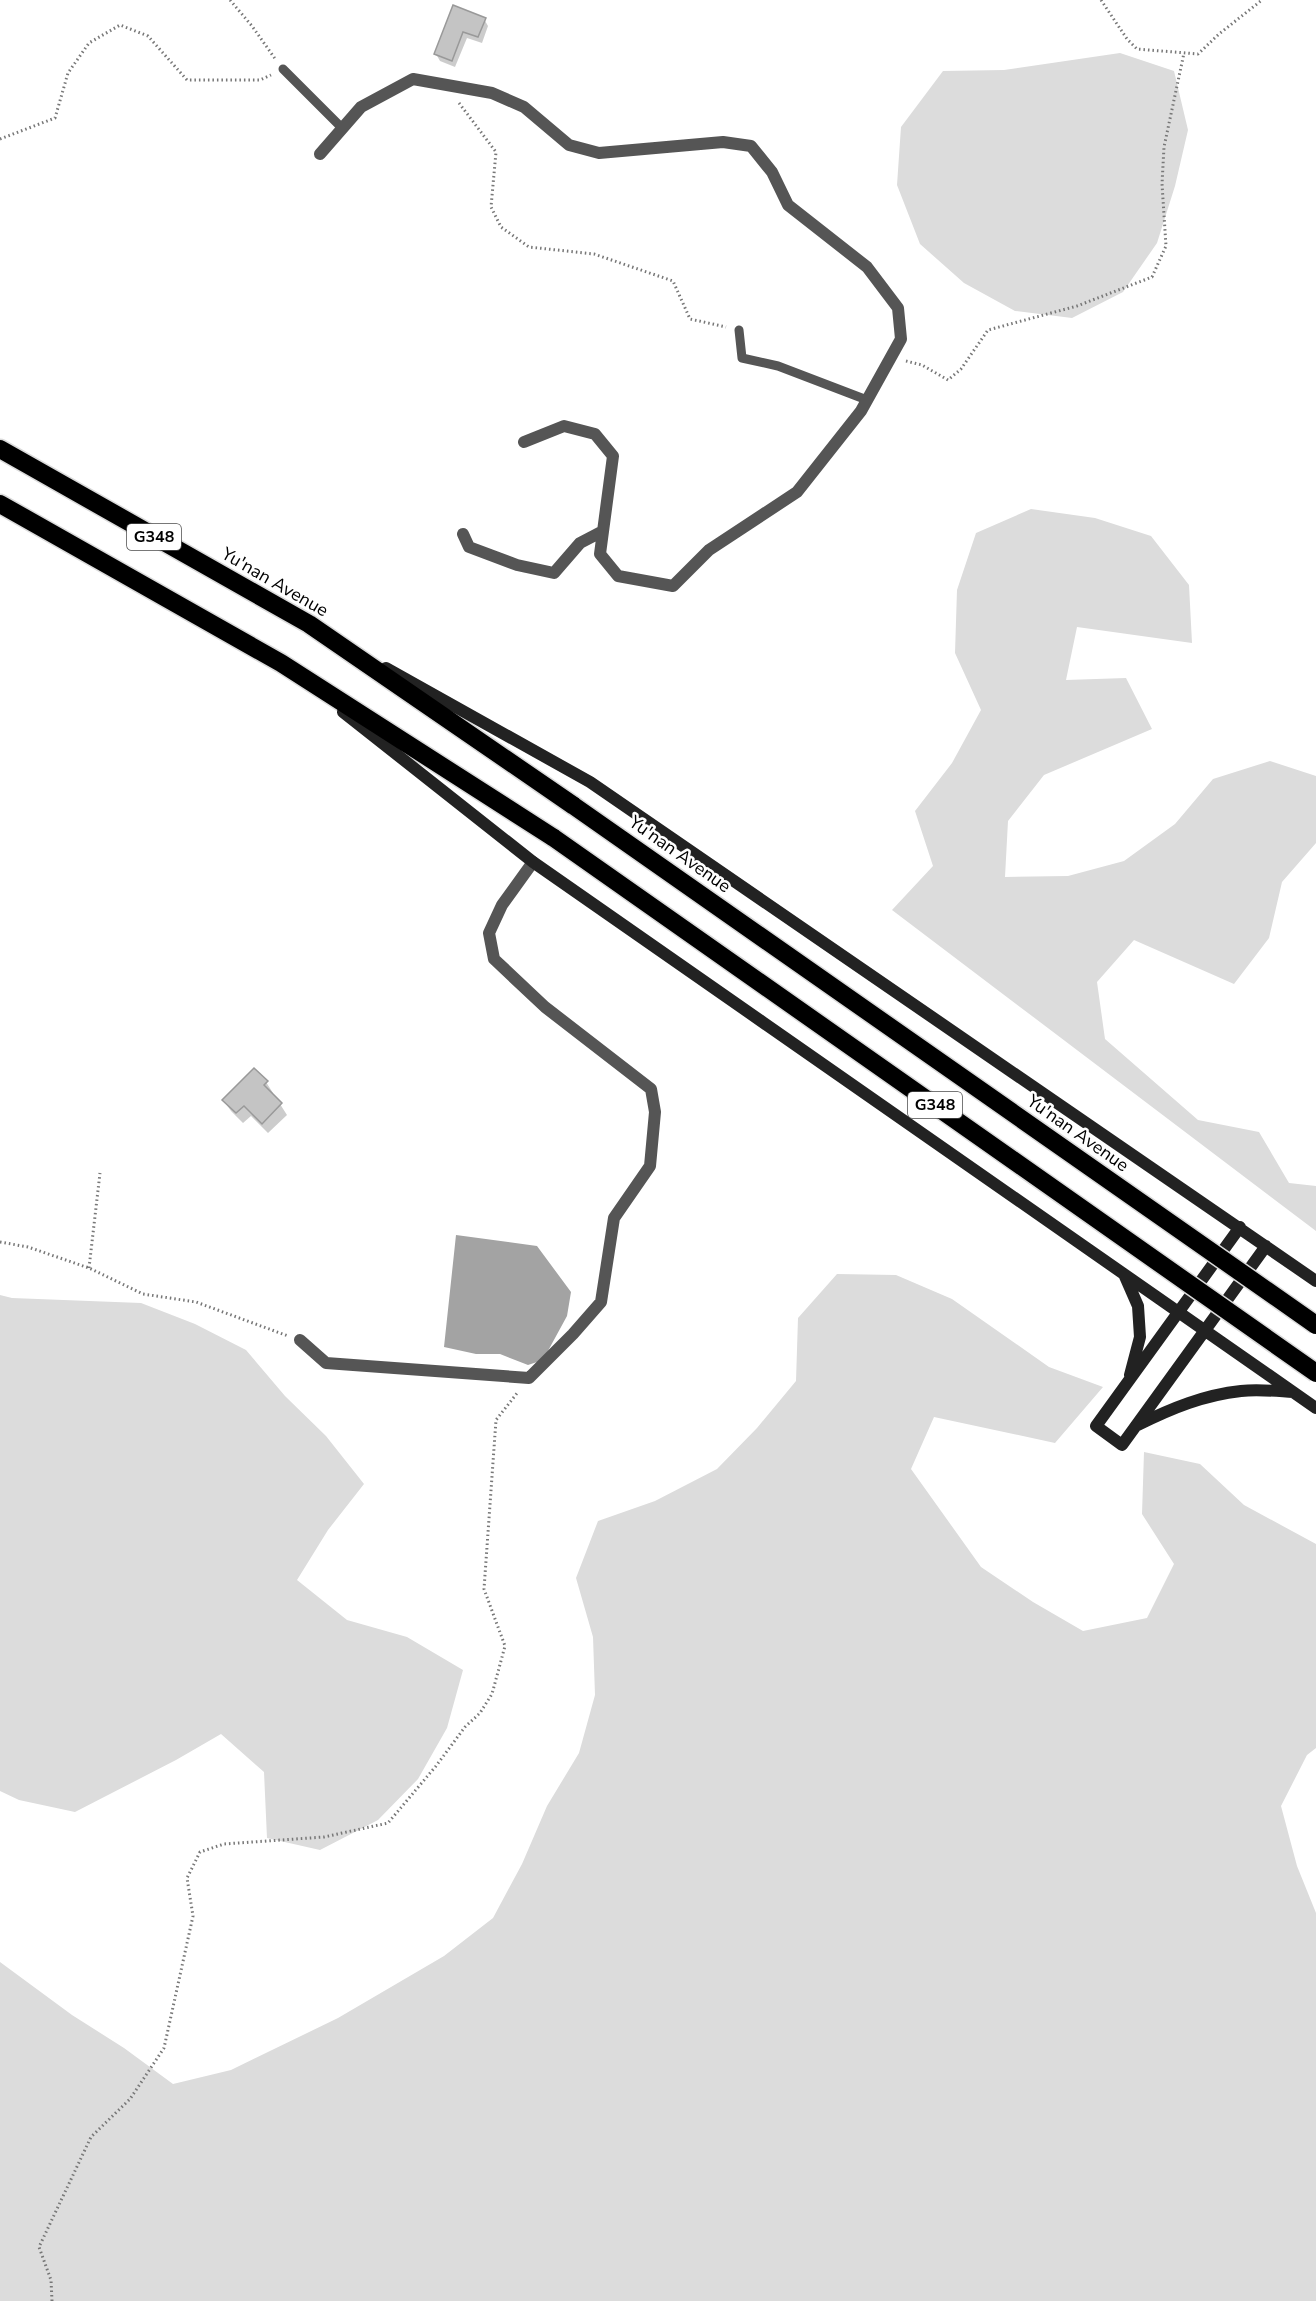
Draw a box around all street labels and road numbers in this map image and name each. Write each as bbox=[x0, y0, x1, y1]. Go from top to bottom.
road number: G348 bbox=[127, 524, 181, 550]
street label: Yu'nan Avenue bbox=[216, 541, 333, 622]
street label: Yu'nan Avenue bbox=[623, 809, 736, 898]
street label: Yu'nan Avenue bbox=[1021, 1088, 1134, 1177]
road number: G348 bbox=[908, 1092, 962, 1118]

